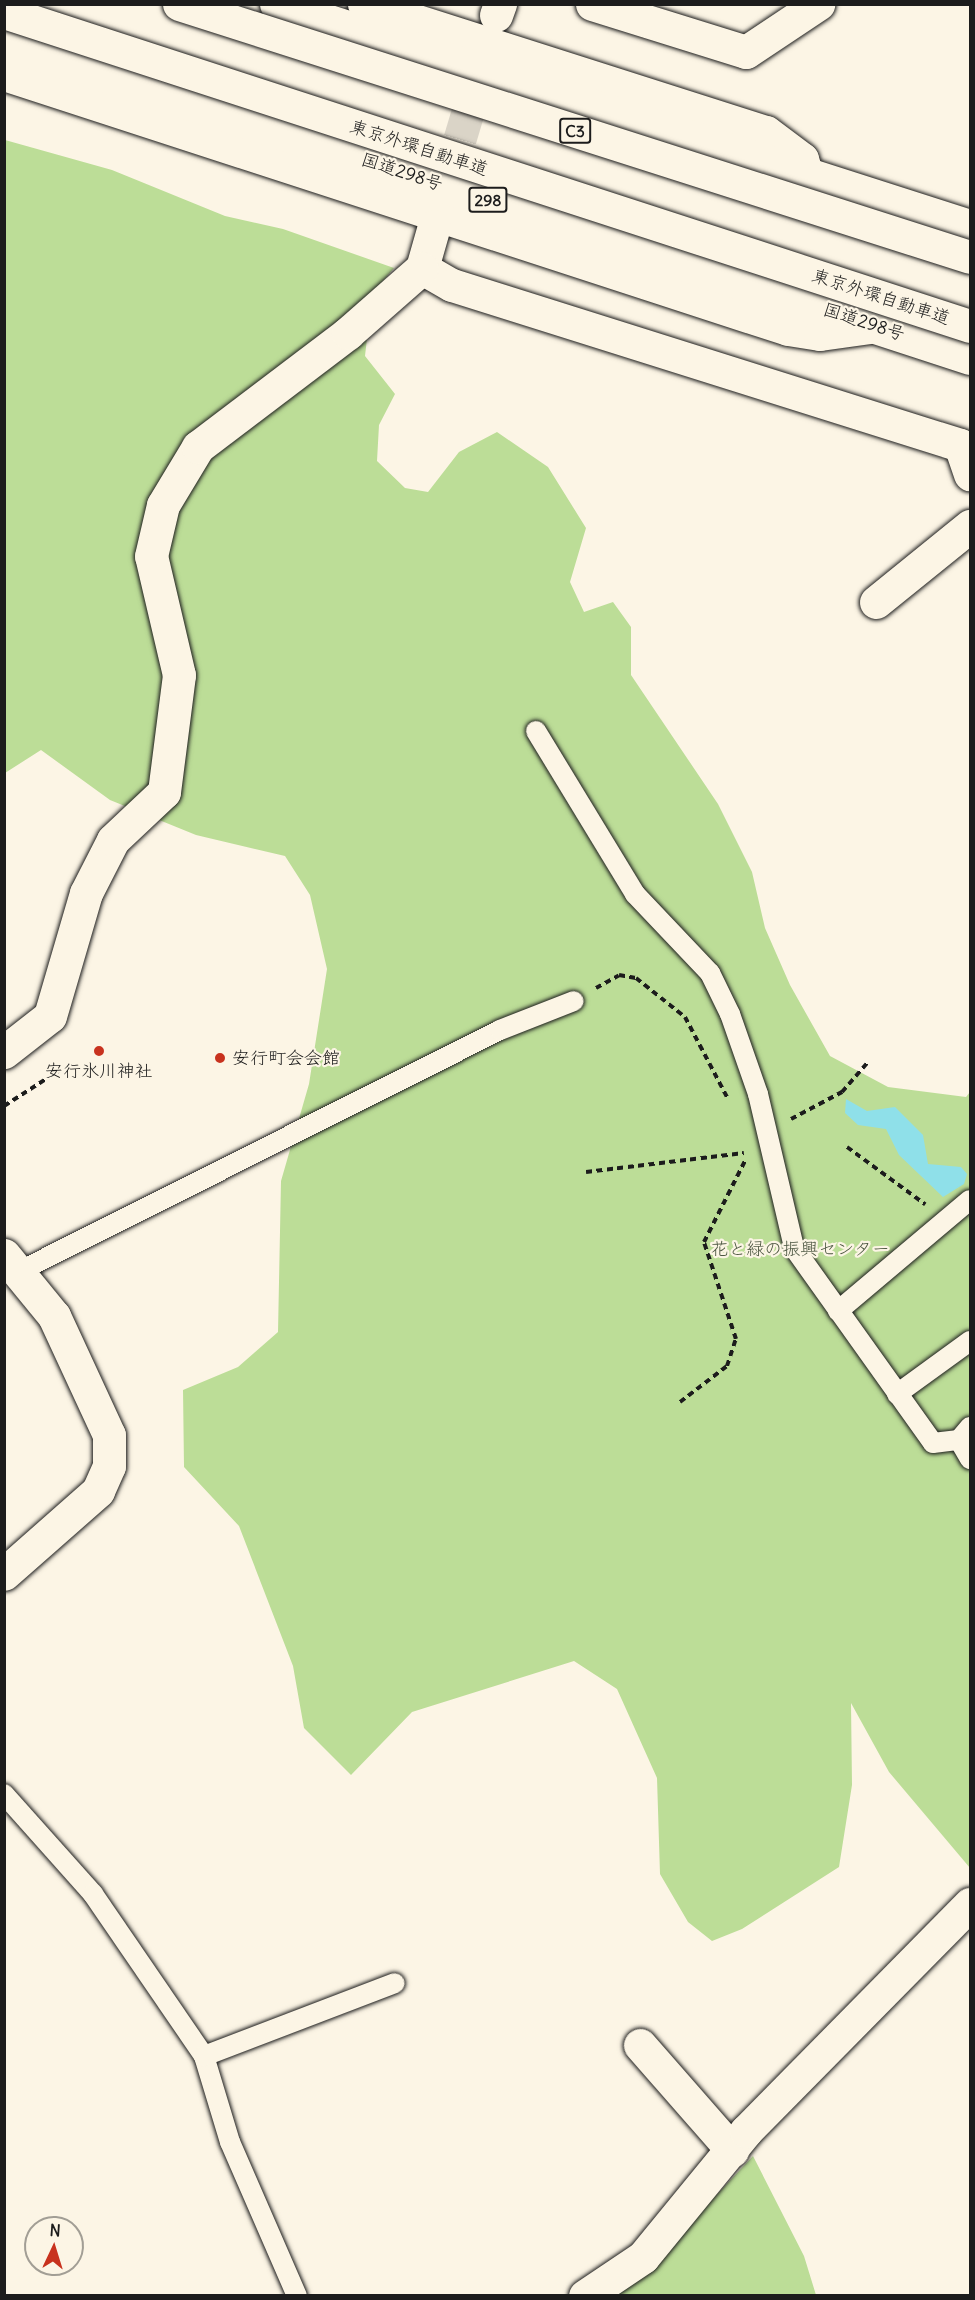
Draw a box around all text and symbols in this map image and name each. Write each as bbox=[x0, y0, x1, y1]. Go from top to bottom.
street label: 東京外環自動車道 bbox=[347, 115, 491, 181]
road number: C3 bbox=[558, 118, 592, 144]
street label: 国道298号 bbox=[358, 149, 446, 195]
road number: 298 bbox=[467, 187, 509, 213]
street label: 東京外環自動車道 bbox=[809, 264, 953, 330]
street label: 国道298号 bbox=[820, 299, 908, 345]
marker: 安行氷川神社 bbox=[92, 1044, 106, 1058]
place label: 安行町会会館 bbox=[232, 1047, 340, 1069]
marker: 安行町会会館 bbox=[213, 1051, 227, 1065]
place label: 安行氷川神社 bbox=[45, 1060, 153, 1082]
park label: 花と緑の振興センター bbox=[710, 1238, 890, 1260]
north arrow bbox=[24, 2216, 84, 2276]
text: N bbox=[49, 2220, 61, 2240]

